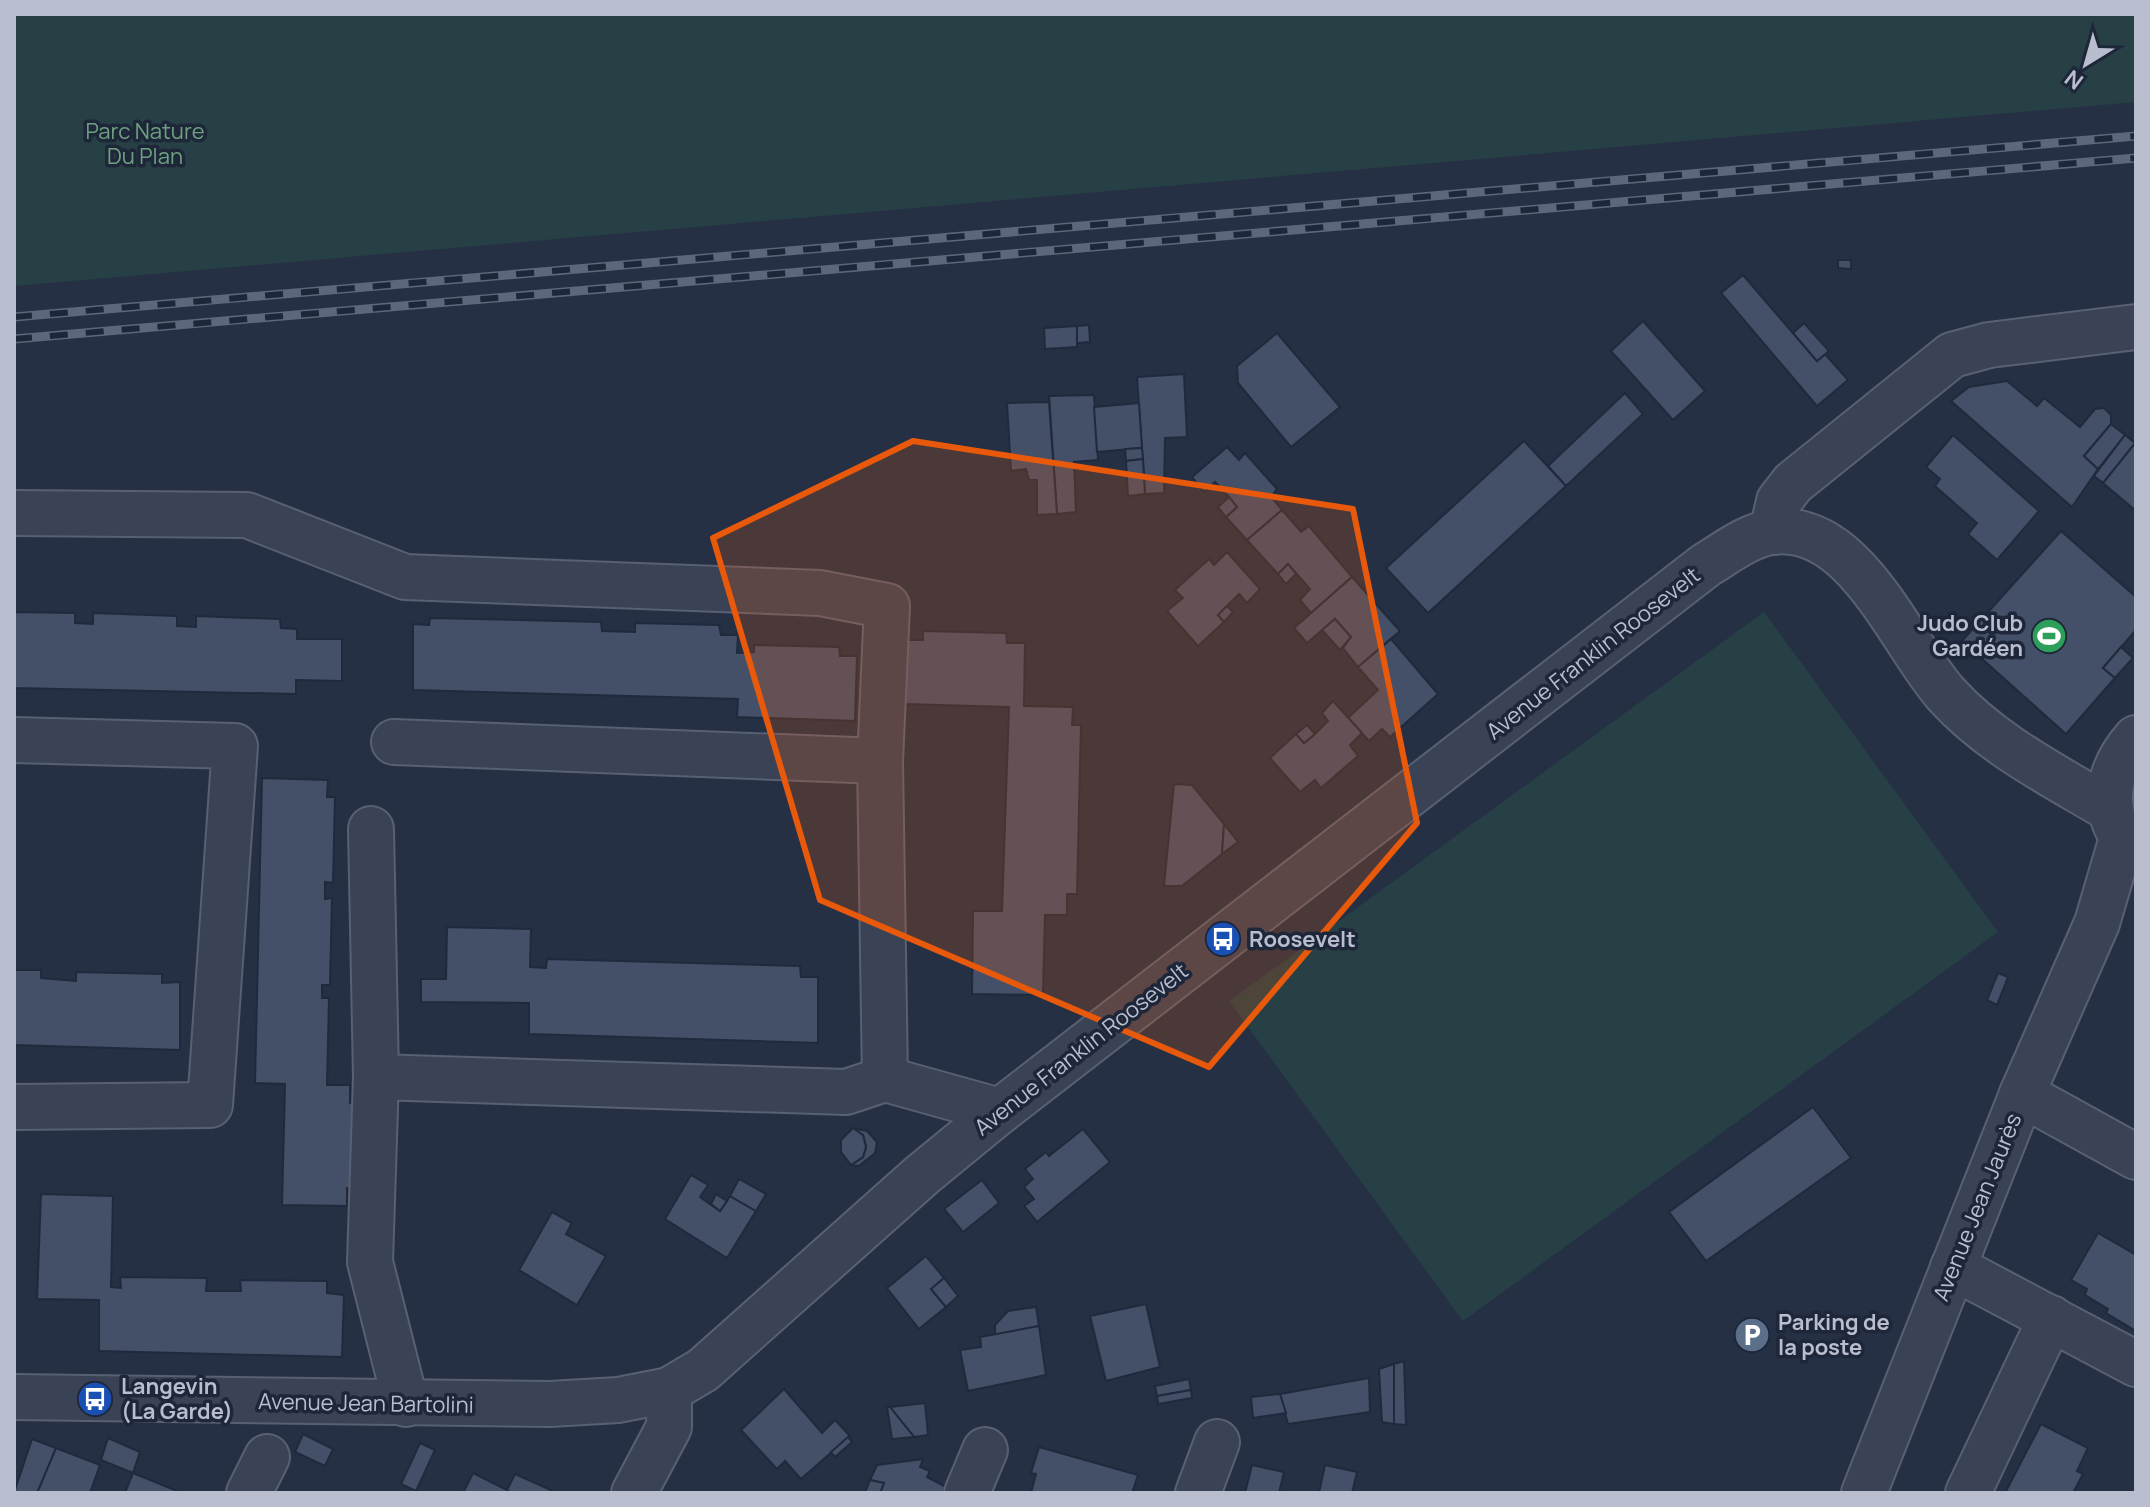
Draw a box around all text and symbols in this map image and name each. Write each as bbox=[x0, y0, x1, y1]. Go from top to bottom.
north arrow bbox=[2046, 24, 2126, 104]
text: N bbox=[2059, 63, 2089, 97]
park label: Parc Nature Du Plan bbox=[85, 116, 205, 171]
street label: Avenue Franklin Roosevelt bbox=[1480, 560, 1706, 746]
place label: Judo Club Gardéen bbox=[1917, 608, 2023, 663]
sports icon: Judo Club Gardéen bbox=[2030, 617, 2068, 655]
bus stop icon: Roosevelt bbox=[1204, 920, 1242, 958]
place label: Roosevelt bbox=[1249, 924, 1356, 954]
street label: Avenue Franklin Roosevelt bbox=[968, 956, 1194, 1142]
street label: Avenue Jean Jaurès bbox=[1926, 1109, 2028, 1305]
place label: Parking de la poste bbox=[1778, 1307, 1890, 1362]
parking icon: Parking de la poste bbox=[1733, 1316, 1771, 1354]
place label: Langevin (La Garde) bbox=[121, 1371, 233, 1426]
bus stop icon: Langevin (La Garde) bbox=[76, 1380, 114, 1418]
street label: Avenue Jean Bartolini bbox=[258, 1386, 474, 1420]

